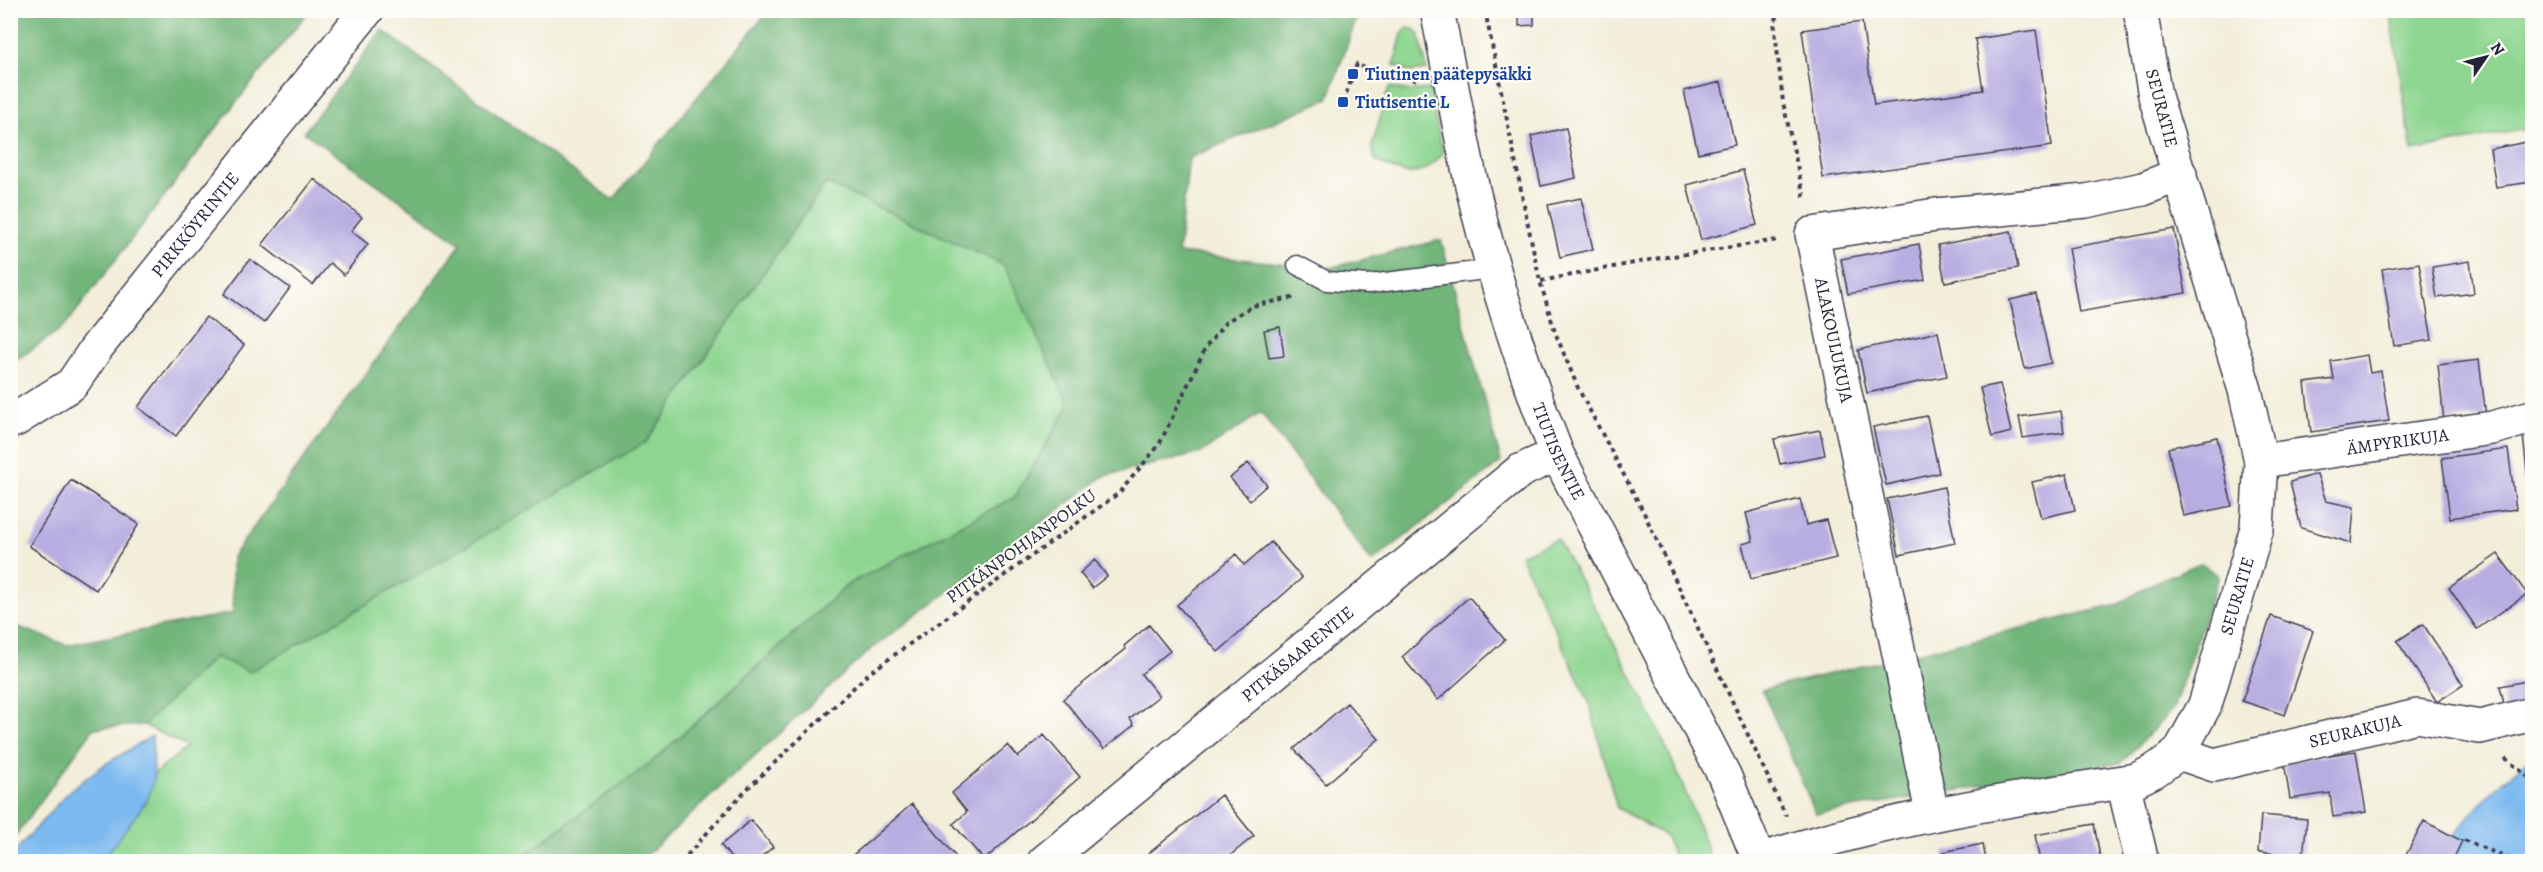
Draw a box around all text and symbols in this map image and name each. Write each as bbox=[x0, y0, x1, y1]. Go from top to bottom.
north arrow bbox=[2456, 27, 2516, 87]
text: N bbox=[2485, 38, 2510, 60]
place label: Tiutinen päätepysäkki bbox=[1365, 62, 1532, 86]
street label: SEURATIE bbox=[2140, 66, 2184, 150]
marker: Tiutinen päätepysäkki bbox=[1346, 67, 1360, 81]
place label: Tiutisentie L bbox=[1355, 90, 1450, 114]
marker: Tiutisentie L bbox=[1336, 95, 1350, 109]
street label: PIRKKÖYRINTIE bbox=[146, 167, 245, 282]
street label: ALAKOULUKUJA bbox=[1809, 274, 1859, 405]
street label: TIUTISENTIE bbox=[1527, 399, 1591, 504]
street label: ÄMPYRIKUJA bbox=[2344, 422, 2451, 461]
street label: PITKÄNPOHJANPOLKU bbox=[941, 483, 1101, 609]
street label: SEURATIE bbox=[2214, 554, 2260, 638]
street label: PITKÄSAARENTIE bbox=[1236, 600, 1359, 707]
street label: SEURAKUJA bbox=[2307, 708, 2404, 754]

